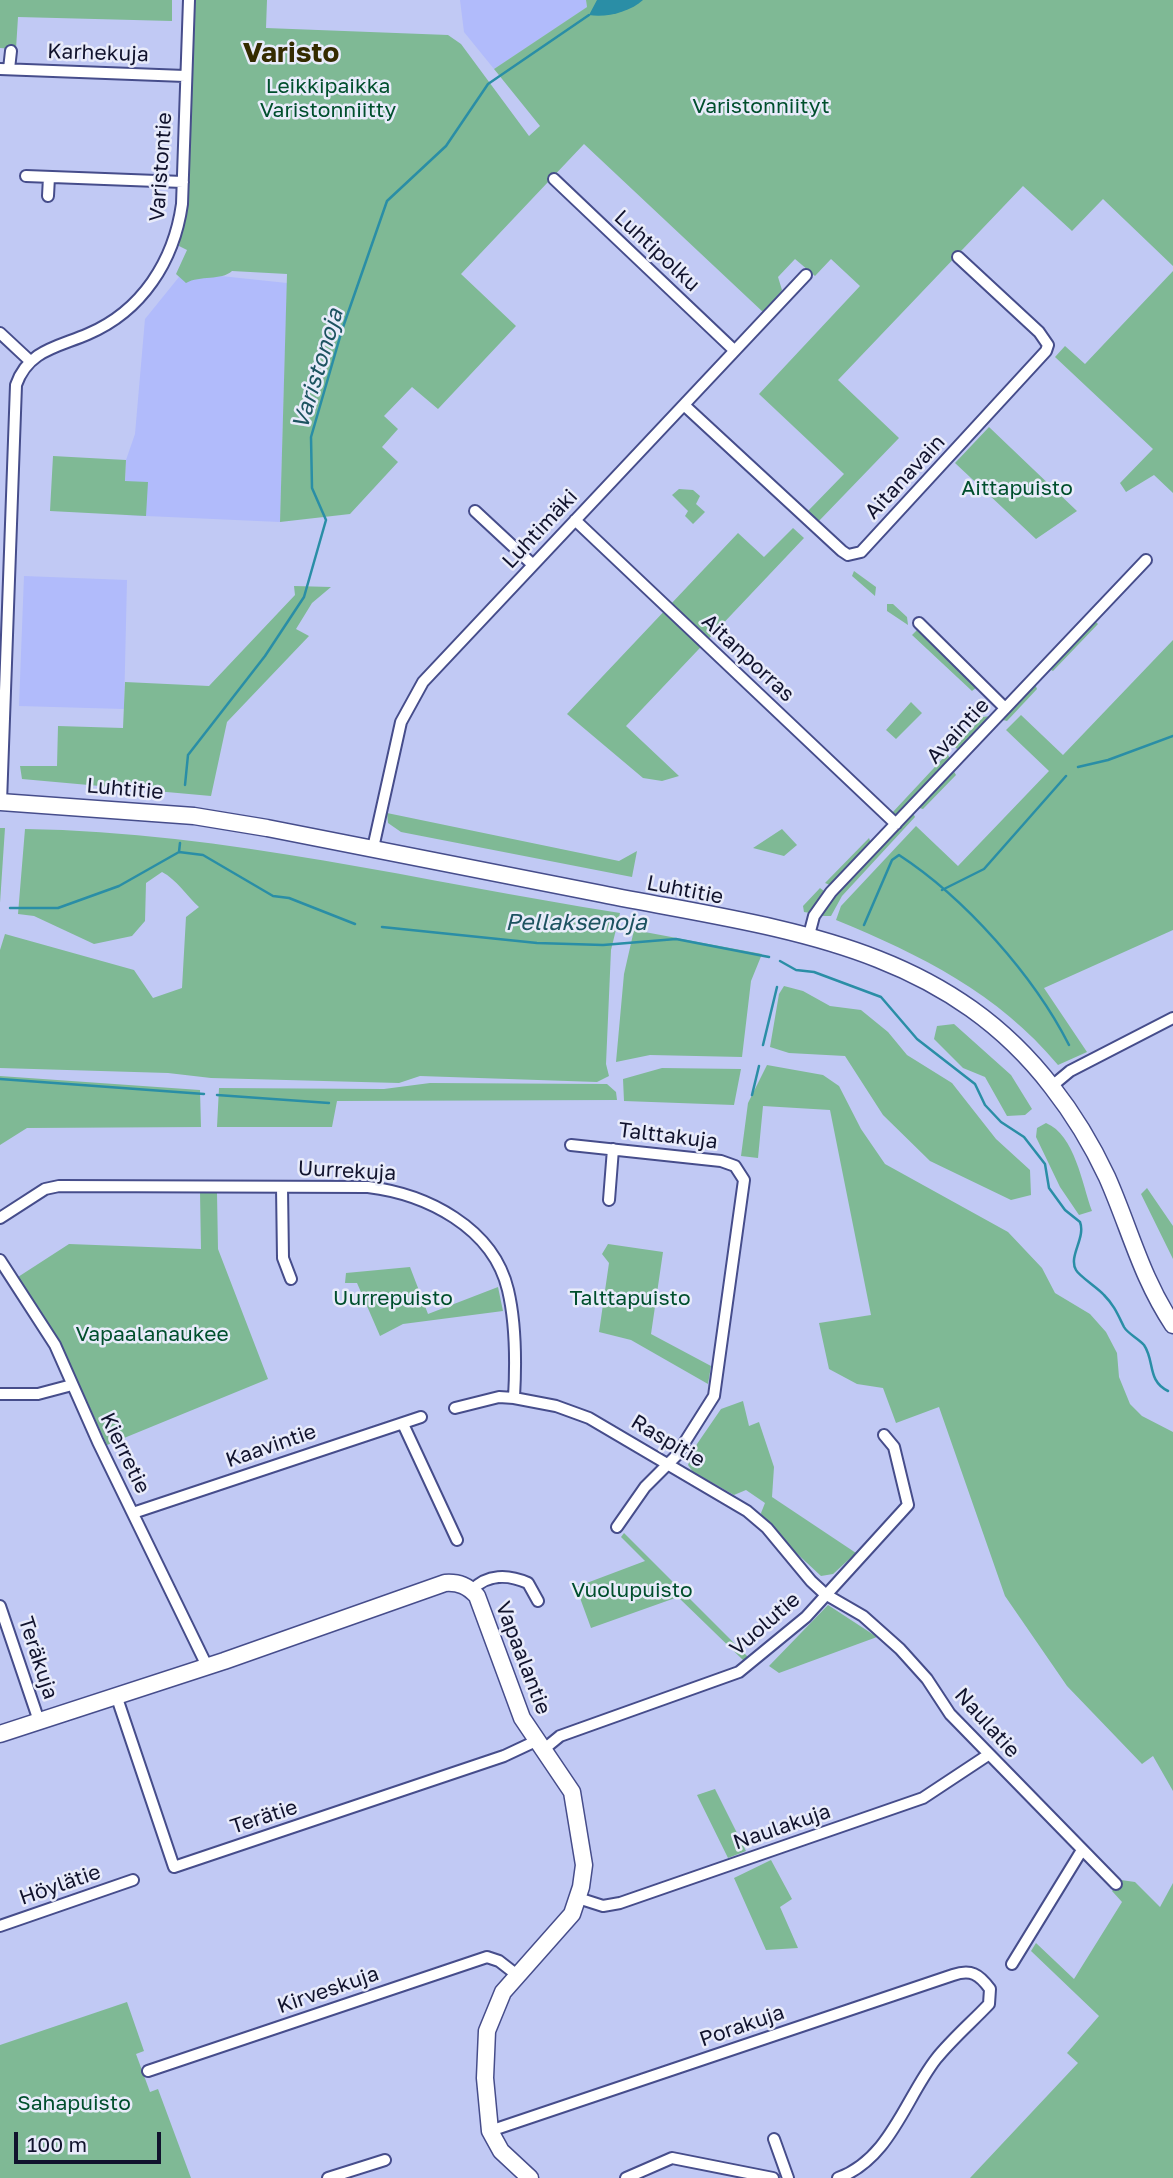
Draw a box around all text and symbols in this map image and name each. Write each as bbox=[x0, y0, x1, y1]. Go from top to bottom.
district label: Varisto bbox=[243, 36, 339, 70]
street label: Karhekuja bbox=[47, 39, 149, 67]
park label: Leikkipaikka Varistonniitty bbox=[260, 73, 396, 123]
park label: Varistonniityt bbox=[692, 93, 830, 119]
street label: Varistontie bbox=[145, 111, 177, 223]
street label: Luhtipolku bbox=[609, 205, 705, 297]
water label: Varistonoja bbox=[287, 305, 349, 433]
street label: Aitanavain bbox=[860, 430, 950, 524]
park label: Aittapuisto bbox=[961, 475, 1073, 501]
street label: Luhtimäki bbox=[497, 484, 583, 574]
street label: Aitanporras bbox=[696, 609, 800, 707]
street label: Avaintie bbox=[921, 693, 995, 769]
street label: Luhtitie bbox=[85, 773, 165, 805]
street label: Luhtitie bbox=[645, 870, 725, 910]
water label: Pellaksenoja bbox=[505, 909, 647, 937]
street label: Talttakuja bbox=[617, 1117, 719, 1155]
street label: Uurrekuja bbox=[297, 1156, 397, 1186]
park label: Uurrepuisto bbox=[333, 1285, 453, 1311]
park label: Talttapuisto bbox=[569, 1285, 691, 1311]
park label: Vapaalanaukee bbox=[75, 1321, 229, 1347]
street label: Kierretie bbox=[95, 1408, 155, 1498]
street label: Raspitie bbox=[626, 1409, 710, 1473]
street label: Kaavintie bbox=[223, 1419, 319, 1473]
park label: Vuolupuisto bbox=[571, 1577, 693, 1603]
street label: Vuolutie bbox=[725, 1587, 805, 1661]
street label: Vapaalantie bbox=[490, 1598, 556, 1718]
street label: Teräkuja bbox=[13, 1614, 63, 1702]
street label: Naulatie bbox=[949, 1683, 1025, 1763]
street label: Terätie bbox=[227, 1794, 301, 1840]
street label: Naulakuja bbox=[730, 1799, 834, 1855]
street label: Höylätie bbox=[16, 1859, 104, 1911]
street label: Kirveskuja bbox=[274, 1961, 382, 2019]
street label: Porakuja bbox=[696, 2000, 788, 2052]
park label: Sahapuisto bbox=[17, 2090, 131, 2116]
scale bar bbox=[18, 2118, 164, 2162]
text: 100 m bbox=[27, 2131, 87, 2157]

